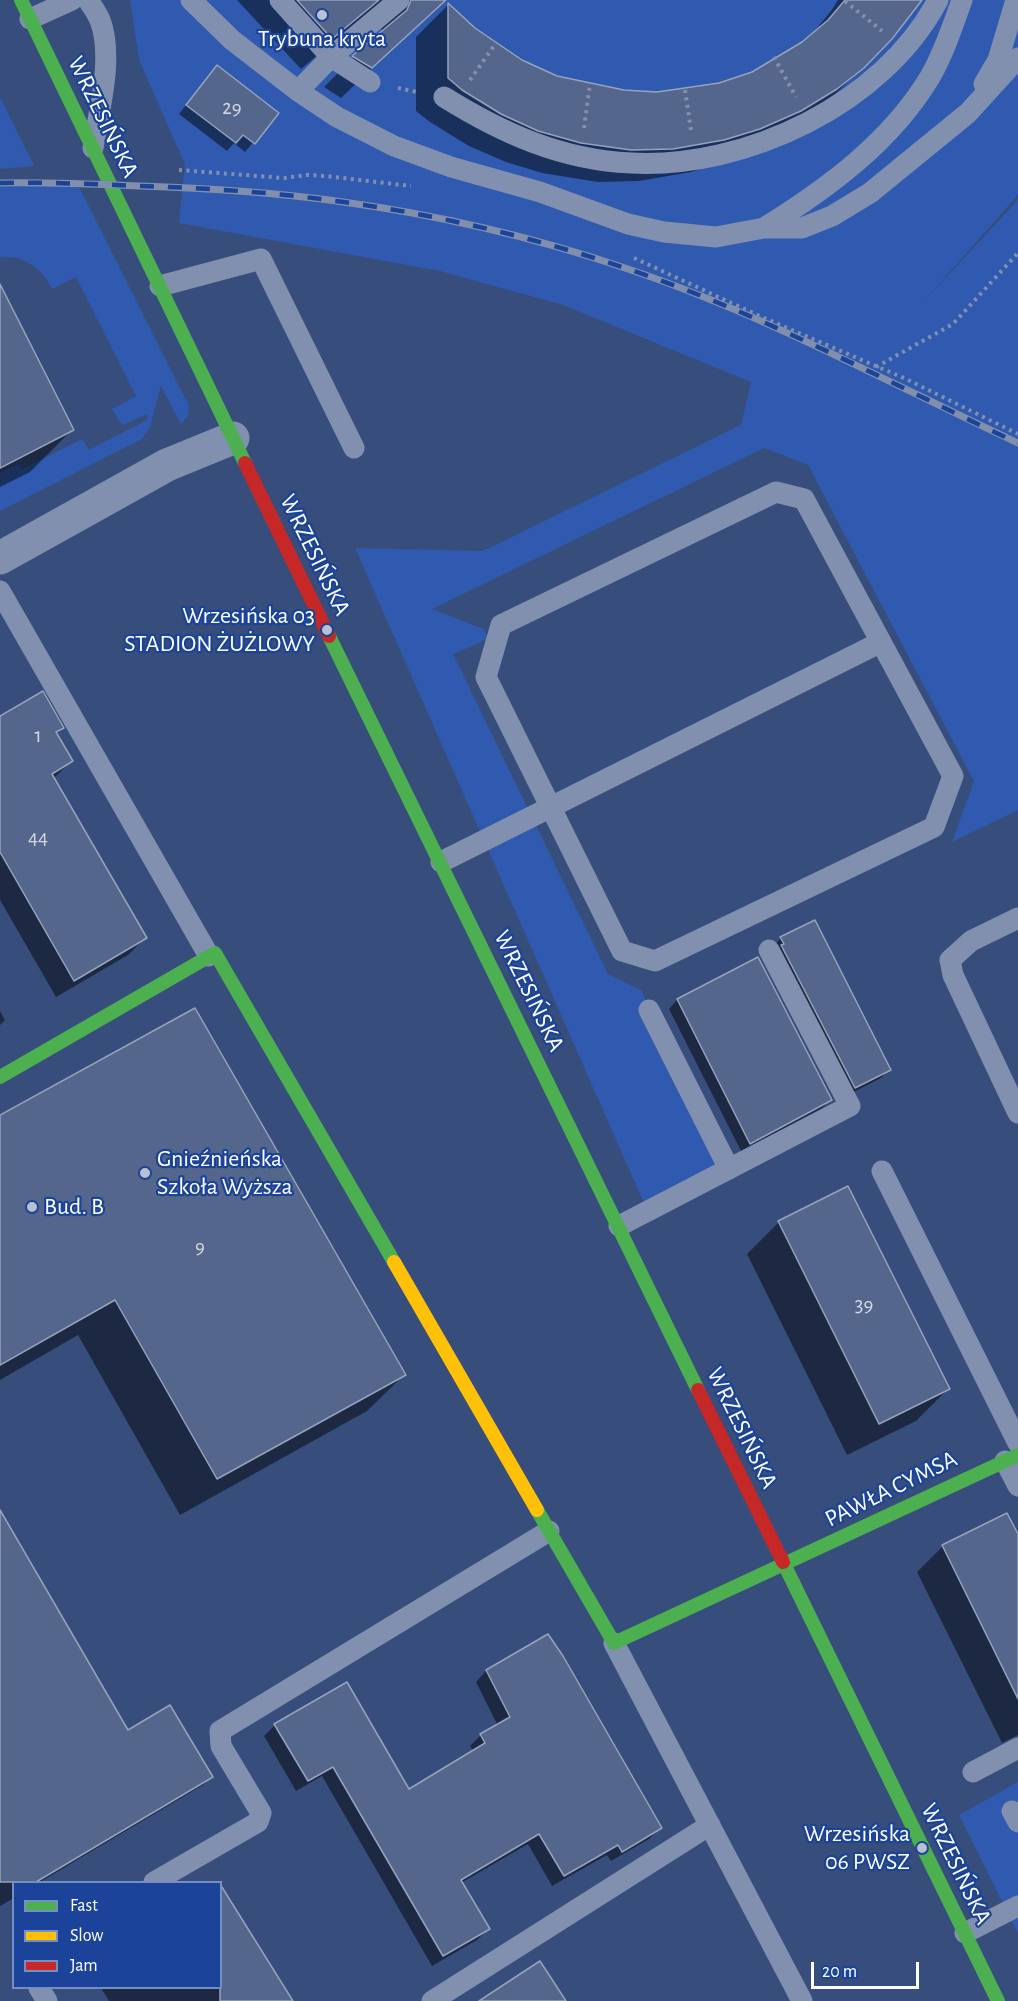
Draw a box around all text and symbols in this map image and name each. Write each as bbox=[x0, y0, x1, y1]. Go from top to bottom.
marker: Trybuna kryta bbox=[315, 8, 329, 22]
place label: Trybuna kryta bbox=[258, 25, 386, 53]
street label: WRZESIŃSKA bbox=[61, 52, 145, 182]
house number: 29 bbox=[222, 95, 242, 121]
street label: WRZESIŃSKA bbox=[273, 490, 357, 620]
place label: Wrzesińska 03 STADION ŻUŻLOWY bbox=[124, 602, 315, 658]
marker: Wrzesińska 03 STADION ŻUŻLOWY bbox=[320, 623, 334, 637]
house number: 1 bbox=[34, 723, 42, 749]
house number: 44 bbox=[28, 825, 48, 851]
street label: WRZESIŃSKA bbox=[487, 926, 571, 1056]
place label: Gnieźnieńska Szkoła Wyższa bbox=[157, 1145, 293, 1201]
marker: Gnieźnieńska Szkoła Wyższa bbox=[138, 1166, 152, 1180]
place label: Bud. B bbox=[44, 1193, 104, 1221]
marker: Bud. B bbox=[25, 1200, 39, 1214]
house number: 9 bbox=[195, 1234, 205, 1260]
house number: 39 bbox=[855, 1292, 873, 1318]
street label: WRZESIŃSKA bbox=[700, 1363, 784, 1493]
street label: PAWŁA CYMSA bbox=[820, 1445, 962, 1533]
street label: WRZESIŃSKA bbox=[914, 1799, 998, 1929]
place label: Wrzesińska 06 PWSZ bbox=[804, 1820, 910, 1876]
marker: Wrzesińska 06 PWSZ bbox=[915, 1841, 929, 1855]
legend bbox=[12, 1881, 222, 1989]
text: Fast bbox=[70, 1897, 98, 1915]
text: Slow bbox=[70, 1927, 103, 1945]
scale bar bbox=[814, 1950, 922, 1988]
text: Jam bbox=[70, 1957, 98, 1975]
text: 20 m bbox=[822, 1963, 857, 1981]

